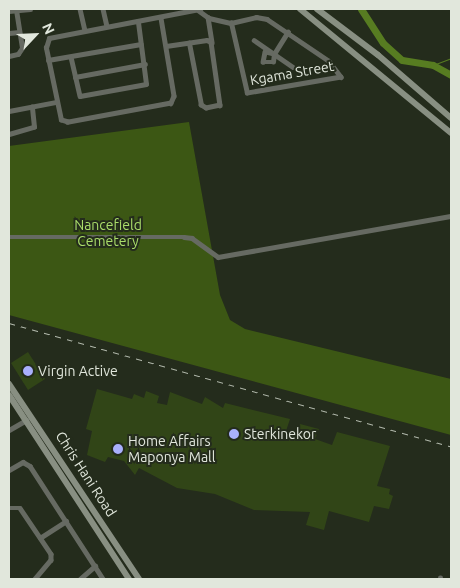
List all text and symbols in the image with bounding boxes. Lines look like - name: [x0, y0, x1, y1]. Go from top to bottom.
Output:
- north arrow: [10, 10, 60, 60]
- text: N: [39, 21, 58, 37]
- street label: Kgama Street: [249, 57, 335, 89]
- park label: Nancefield Cemetery: [74, 217, 142, 250]
- place label: Virgin Active: [38, 363, 118, 379]
- marker: Virgin Active: [22, 365, 34, 377]
- place label: Sterkinekor: [244, 426, 316, 442]
- street label: Chris Hani Road: [52, 428, 120, 520]
- marker: Sterkinekor: [228, 428, 240, 440]
- place label: Home Affairs Maponya Mall: [128, 433, 215, 466]
- marker: Home Affairs Maponya Mall: [112, 443, 124, 455]

